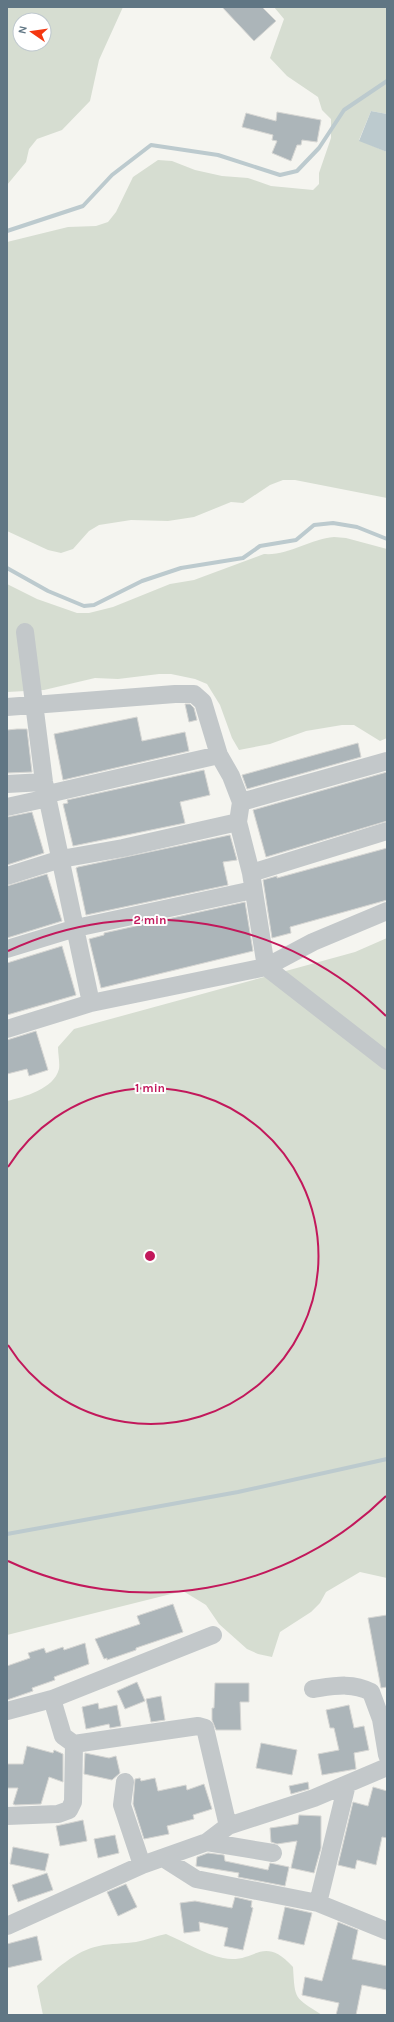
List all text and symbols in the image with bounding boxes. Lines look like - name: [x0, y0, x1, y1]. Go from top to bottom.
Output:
- north arrow: [12, 12, 52, 52]
- text: N: [16, 25, 30, 35]
- text: 2 min: [133, 913, 167, 927]
- text: 1 min: [135, 1081, 165, 1095]
- centre of rings: [143, 1249, 157, 1263]

